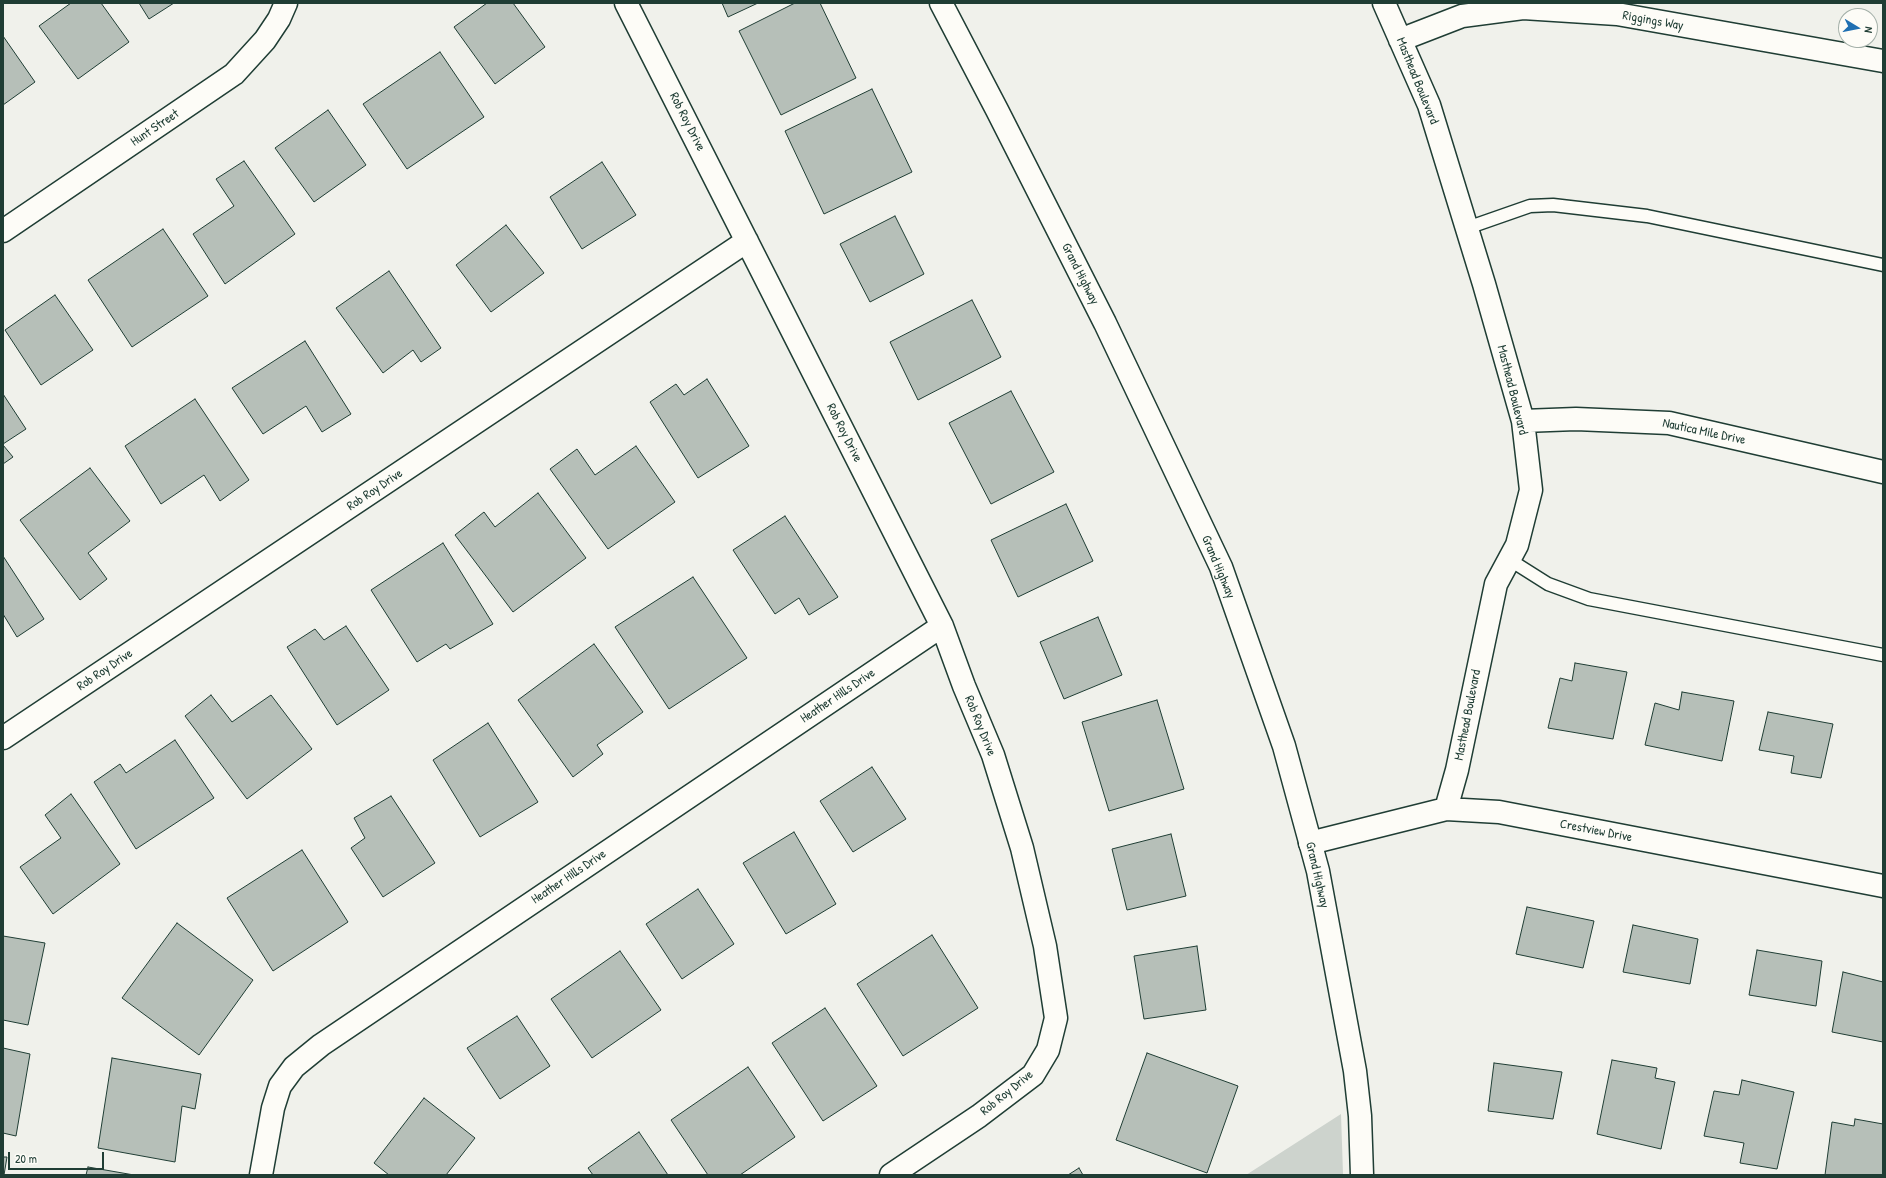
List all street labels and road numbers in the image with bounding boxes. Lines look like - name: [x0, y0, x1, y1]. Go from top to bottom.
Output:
- street label: Riggings Way: [1621, 8, 1685, 34]
- street label: Masthead Boulevard: [1393, 35, 1441, 127]
- street label: Rob Roy Drive: [666, 90, 708, 154]
- street label: Hunt Street: [128, 106, 182, 150]
- street label: Grand Highway: [1058, 241, 1102, 307]
- street label: Masthead Boulevard: [1493, 343, 1531, 437]
- street label: Rob Roy Drive: [823, 401, 865, 465]
- street label: Nautica Mile Drive: [1661, 416, 1747, 448]
- street label: Rob Roy Drive: [344, 466, 406, 514]
- street label: Grand Highway: [1198, 533, 1238, 601]
- street label: Rob Roy Drive: [74, 646, 136, 694]
- street label: Heather Hills Drive: [798, 665, 878, 727]
- street label: Masthead Boulevard: [1452, 668, 1484, 762]
- street label: Rob Roy Drive: [961, 694, 999, 758]
- street label: Crestview Drive: [1558, 816, 1634, 846]
- street label: Grand Highway: [1302, 841, 1332, 909]
- street label: Heather Hills Drive: [529, 846, 609, 908]
- street label: Rob Roy Drive: [977, 1067, 1037, 1119]

